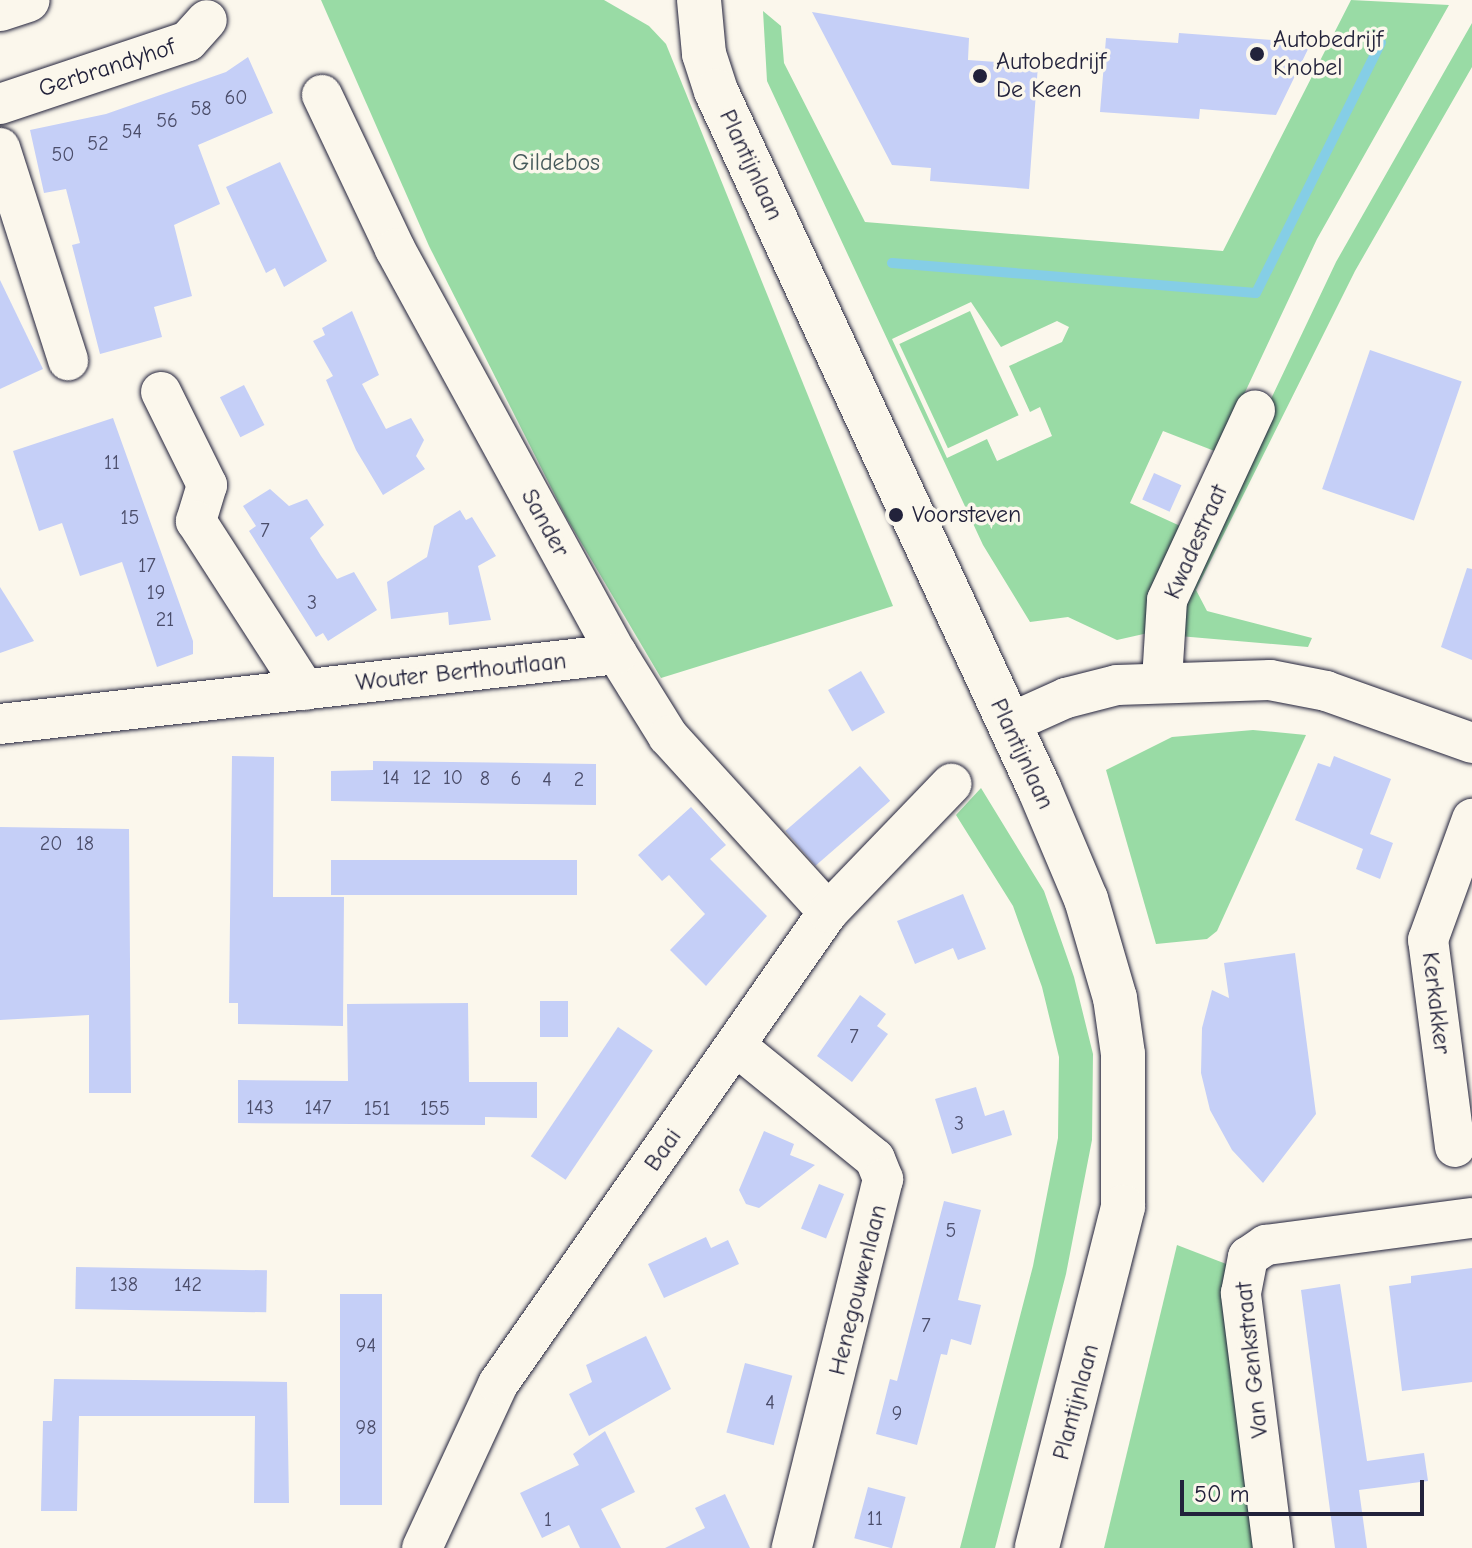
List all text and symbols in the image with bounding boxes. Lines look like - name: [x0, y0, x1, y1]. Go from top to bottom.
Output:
- place label: Autobedrijf Knobel: [1273, 26, 1383, 82]
- street label: Gerbrandyhof: [35, 32, 179, 104]
- marker: Autobedrijf Knobel: [1248, 45, 1266, 63]
- place label: Autobedrijf De Keen: [996, 48, 1106, 104]
- marker: Autobedrijf De Keen: [971, 67, 989, 85]
- house number: 60: [224, 85, 248, 109]
- house number: 58: [190, 96, 212, 120]
- street label: Plantijnlaan: [713, 105, 789, 225]
- house number: 56: [156, 108, 178, 132]
- house number: 54: [122, 119, 142, 143]
- house number: 52: [87, 131, 109, 155]
- house number: 50: [51, 142, 75, 166]
- park label: Gildebos: [512, 149, 600, 177]
- house number: 11: [104, 450, 120, 474]
- street label: Kwadestraat: [1158, 480, 1234, 604]
- street label: Sander: [515, 484, 575, 562]
- place label: Voorsteven: [912, 501, 1021, 529]
- house number: 15: [121, 505, 139, 529]
- marker: Voorsteven: [887, 506, 905, 524]
- house number: 7: [260, 518, 270, 542]
- house number: 17: [138, 553, 156, 577]
- house number: 19: [147, 580, 165, 604]
- house number: 3: [307, 590, 317, 614]
- house number: 21: [156, 607, 174, 631]
- street label: Wouter Berthoutlaan: [354, 647, 568, 697]
- street label: Plantijnlaan: [984, 694, 1060, 814]
- house number: 14: [382, 765, 400, 789]
- house number: 12: [413, 765, 431, 789]
- house number: 10: [443, 765, 463, 789]
- house number: 8: [480, 766, 490, 790]
- house number: 6: [511, 766, 521, 790]
- house number: 4: [542, 767, 552, 791]
- house number: 2: [574, 767, 584, 791]
- house number: 20: [40, 831, 62, 855]
- house number: 18: [76, 831, 94, 855]
- street label: Kerkakker: [1415, 950, 1457, 1056]
- house number: 7: [849, 1024, 859, 1048]
- house number: 143: [246, 1095, 274, 1119]
- house number: 147: [304, 1095, 332, 1119]
- house number: 151: [364, 1096, 390, 1120]
- house number: 155: [420, 1096, 450, 1120]
- house number: 3: [954, 1111, 964, 1135]
- street label: Baai: [638, 1123, 688, 1177]
- street label: Henegouwenlaan: [823, 1202, 893, 1378]
- house number: 5: [946, 1218, 956, 1242]
- house number: 138: [110, 1272, 138, 1296]
- house number: 142: [174, 1272, 202, 1296]
- street label: Van Genkstraat: [1229, 1281, 1275, 1439]
- house number: 7: [921, 1313, 931, 1337]
- house number: 94: [356, 1333, 376, 1357]
- street label: Plantijnlaan: [1047, 1341, 1105, 1463]
- house number: 4: [765, 1390, 775, 1414]
- house number: 9: [892, 1401, 902, 1425]
- house number: 98: [356, 1415, 376, 1439]
- scale bar: [1184, 1464, 1428, 1514]
- text: 50 m: [1194, 1480, 1250, 1508]
- house number: 11: [867, 1506, 883, 1530]
- house number: 1: [544, 1507, 552, 1531]

